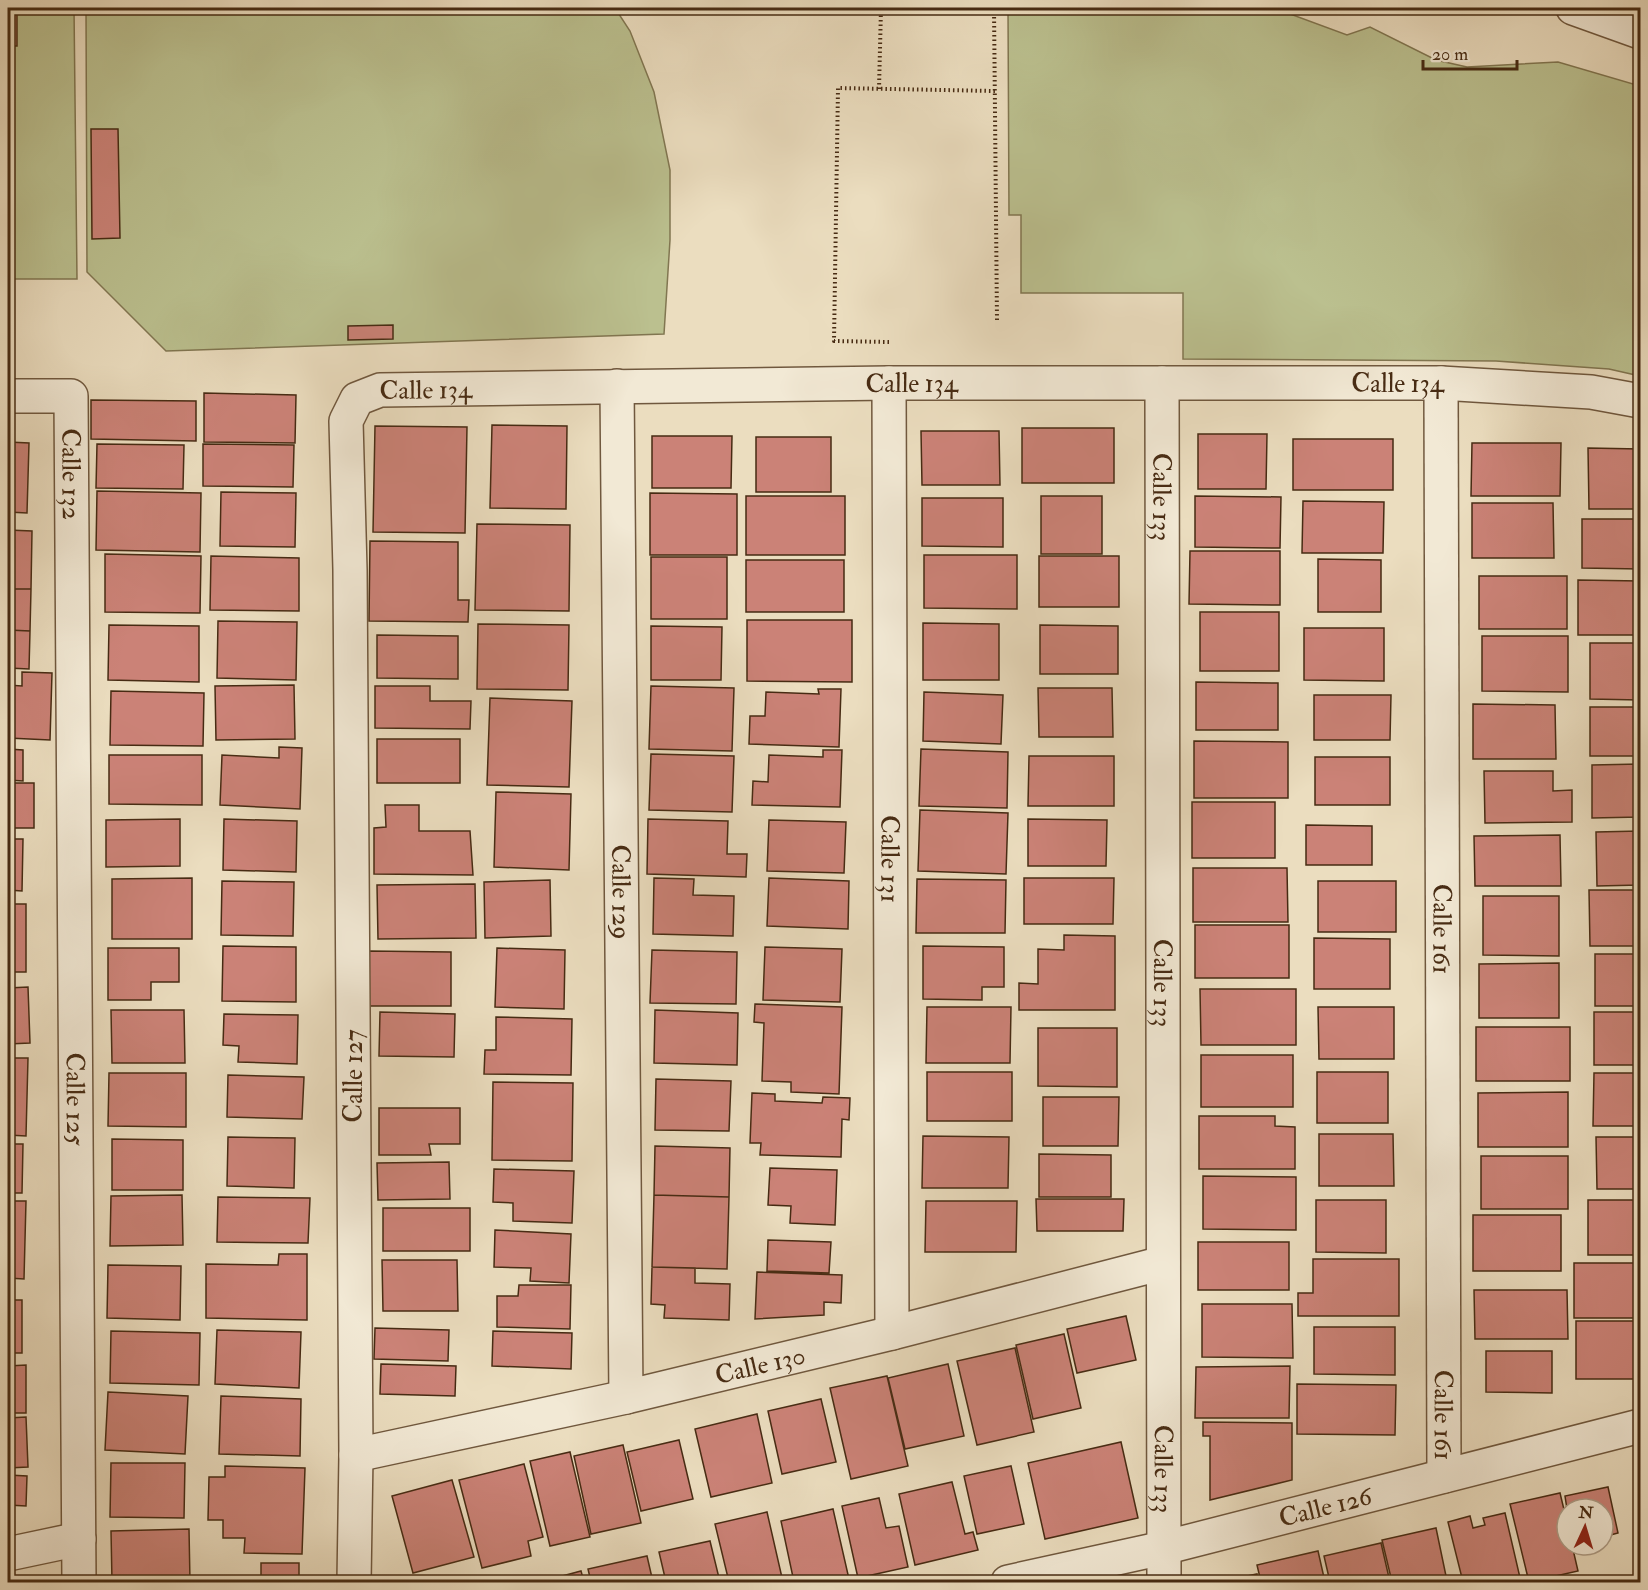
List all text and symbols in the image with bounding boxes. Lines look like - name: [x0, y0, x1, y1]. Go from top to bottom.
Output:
- scale bar: [1423, 33, 1518, 71]
- text: 20 m: [1432, 43, 1468, 66]
- street label: Calle 134: [865, 368, 959, 400]
- street label: Calle 134: [1351, 368, 1445, 400]
- street label: Calle 134: [379, 374, 473, 407]
- street label: Calle 132: [54, 428, 87, 520]
- street label: Calle 133: [1145, 453, 1177, 541]
- street label: Calle 131: [873, 815, 906, 903]
- street label: Calle 129: [604, 844, 637, 940]
- street label: Calle 161: [1425, 884, 1458, 974]
- street label: Calle 133: [1146, 939, 1178, 1027]
- street label: Calle 127: [338, 1029, 370, 1123]
- street label: Calle 125: [58, 1052, 91, 1146]
- street label: Calle 130: [712, 1339, 809, 1392]
- street label: Calle 161: [1427, 1370, 1459, 1460]
- street label: Calle 133: [1147, 1425, 1179, 1513]
- street label: Calle 126: [1275, 1480, 1377, 1535]
- north arrow: [1555, 1497, 1615, 1557]
- text: N: [1577, 1502, 1594, 1524]

